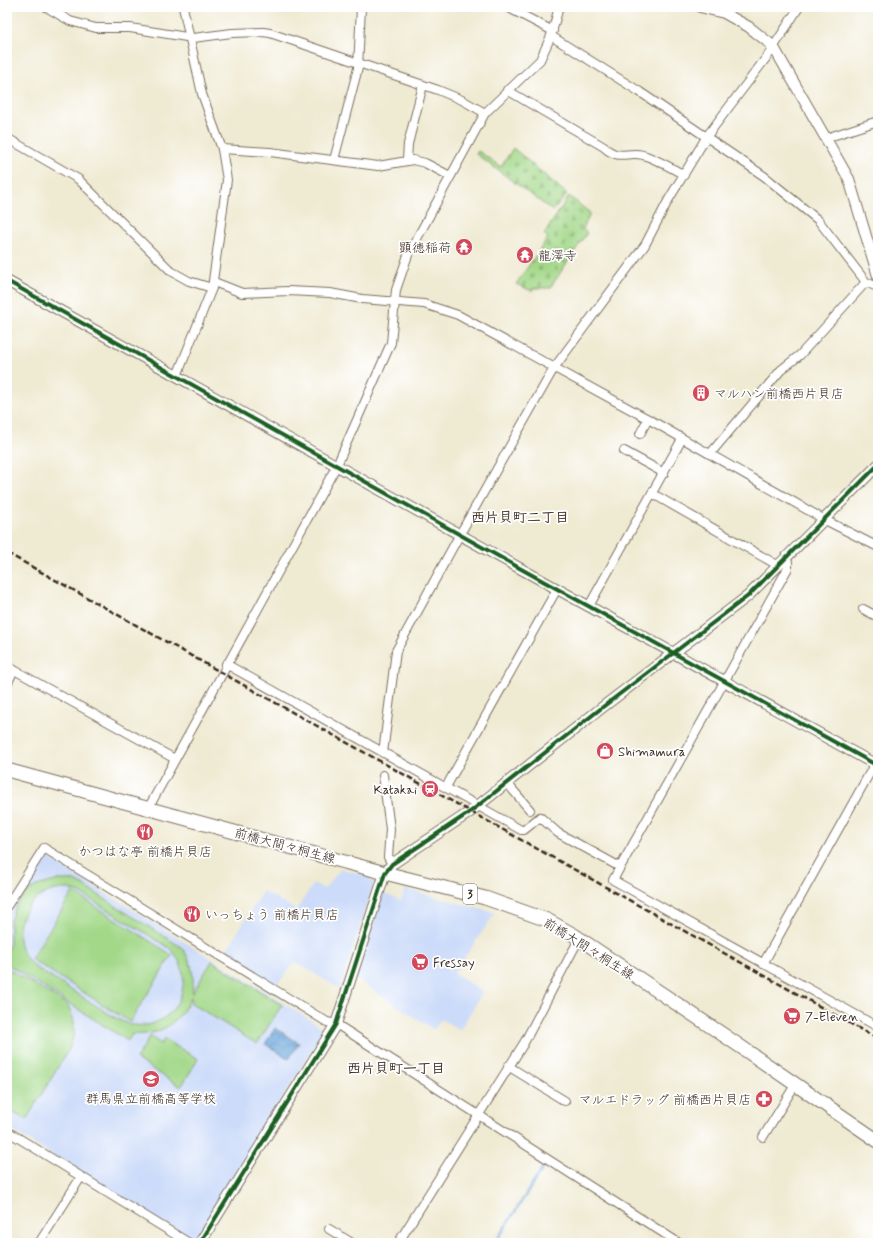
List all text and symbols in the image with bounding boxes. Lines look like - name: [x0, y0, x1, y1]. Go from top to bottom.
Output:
- temple icon: 顕徳稲荷: [454, 237, 474, 257]
- place label: 顕徳稲荷: [399, 240, 451, 257]
- temple icon: 龍澤寺: [515, 245, 535, 265]
- place label: 龍澤寺: [538, 248, 577, 265]
- building icon: マルハン前橋西片貝店: [691, 383, 711, 403]
- place label: マルハン前橋西片貝店: [714, 386, 843, 403]
- district label: 西片貝町二丁目: [471, 509, 569, 527]
- shop icon: Shimamura: [595, 741, 615, 761]
- place label: Shimamura: [618, 744, 686, 761]
- station icon: Katakai: [420, 779, 440, 799]
- place label: Katakai: [374, 782, 417, 799]
- restaurant icon: かつはな亭 前橋片貝店: [135, 822, 155, 842]
- street label: 前橋大間々桐生線: [232, 825, 338, 868]
- place label: かつはな亭 前橋片貝店: [78, 844, 212, 861]
- road number: 3: [463, 884, 477, 904]
- restaurant icon: いっちょう 前橋片貝店: [182, 904, 202, 924]
- place label: いっちょう 前橋片貝店: [205, 907, 339, 924]
- street label: 前橋大間々桐生線: [540, 915, 638, 985]
- supermarket icon: Fressay: [410, 952, 430, 972]
- place label: Fressay: [433, 955, 475, 972]
- supermarket icon: 7-Eleven: [782, 1006, 802, 1026]
- place label: 7-Eleven: [805, 1009, 858, 1026]
- district label: 西片貝町一丁目: [347, 1060, 445, 1078]
- school or university icon: 群馬県立前橋高等学校: [141, 1069, 161, 1089]
- pharmacy icon: マルエドラッグ 前橋西片貝店: [754, 1089, 774, 1109]
- place label: 群馬県立前橋高等学校: [86, 1091, 216, 1108]
- place label: マルエドラッグ 前橋西片貝店: [579, 1092, 751, 1109]

